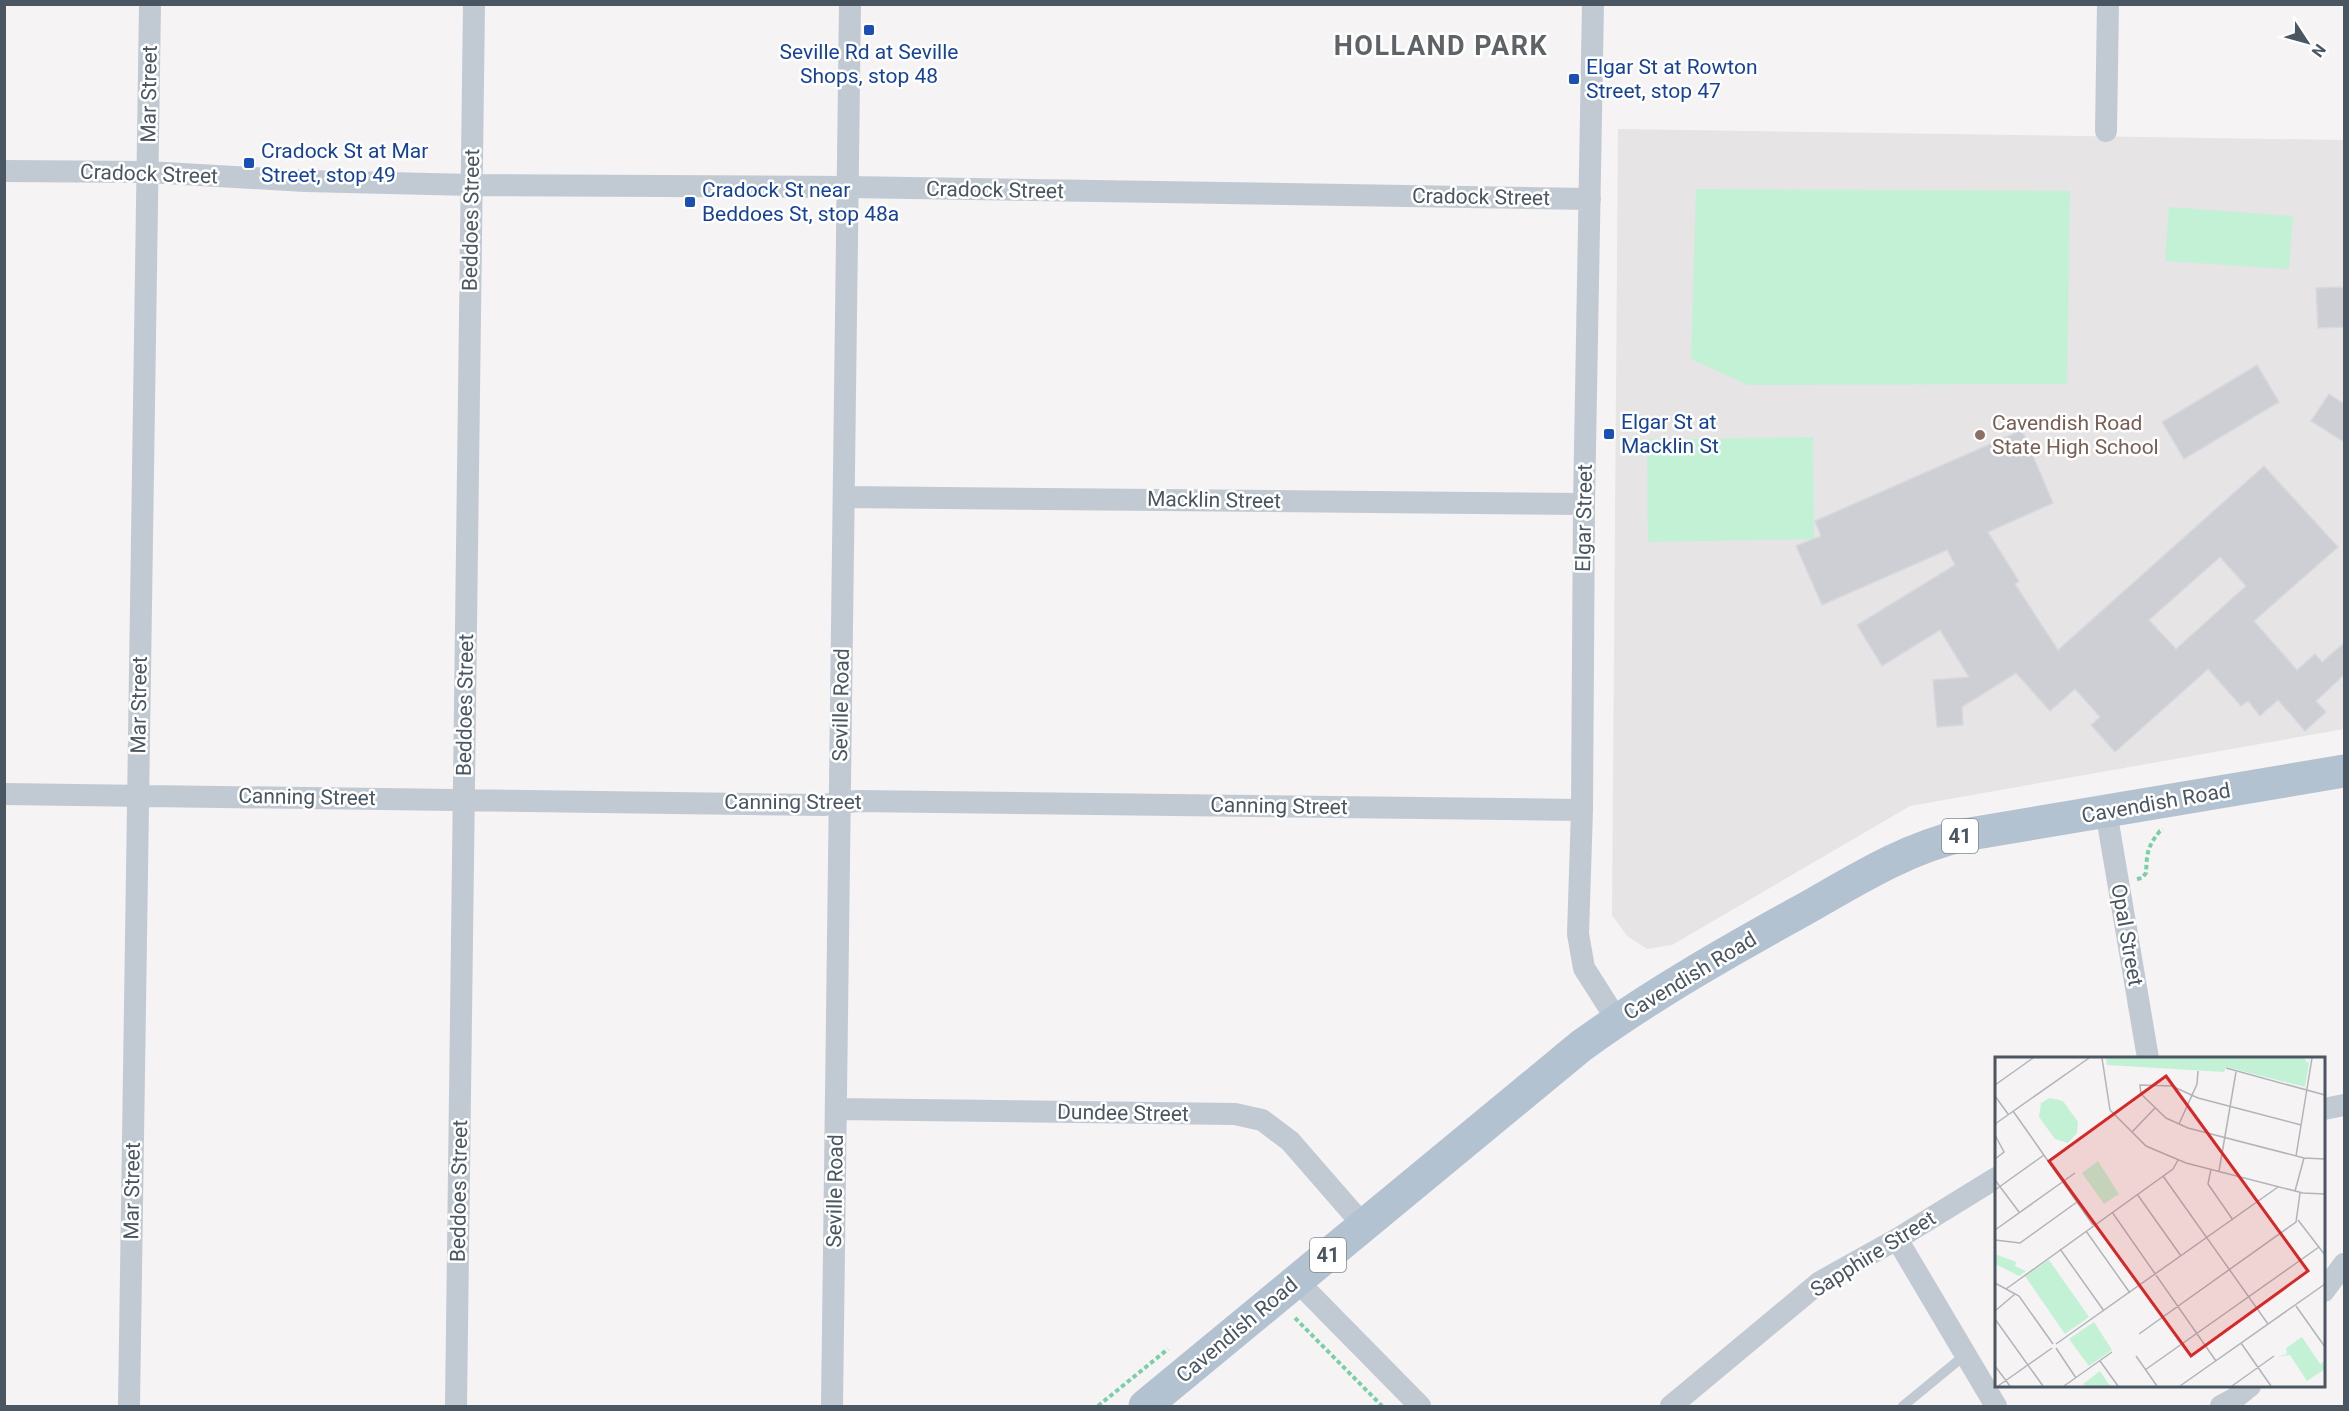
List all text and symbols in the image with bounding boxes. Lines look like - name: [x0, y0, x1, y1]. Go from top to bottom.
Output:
- north arrow: [2277, 12, 2337, 72]
- marker: Seville Rd at Seville Shops, stop 48: [862, 23, 876, 37]
- district label: HOLLAND PARK: [1334, 30, 1548, 62]
- place label: Seville Rd at Seville Shops, stop 48: [780, 40, 958, 88]
- text: N: [2308, 40, 2330, 61]
- street label: Mar Street: [136, 45, 162, 143]
- place label: Elgar St at Rowton Street, stop 47: [1586, 55, 1758, 103]
- marker: Elgar St at Rowton Street, stop 47: [1567, 72, 1581, 86]
- place label: Cradock St at Mar Street, stop 49: [261, 139, 428, 187]
- street label: Beddoes Street: [458, 148, 484, 291]
- marker: Cradock St at Mar Street, stop 49: [242, 156, 256, 170]
- street label: Cradock Street: [80, 160, 218, 188]
- street label: Cradock Street: [926, 177, 1064, 203]
- place label: Cradock St near Beddoes St, stop 48a: [702, 178, 899, 226]
- street label: Cradock Street: [1412, 184, 1550, 210]
- marker: Cradock St near Beddoes St, stop 48a: [683, 195, 697, 209]
- place label: Elgar St at Macklin St: [1621, 410, 1719, 458]
- place label: Cavendish Road State High School: [1992, 411, 2159, 459]
- marker: Elgar St at Macklin St: [1602, 427, 1616, 441]
- marker: Cavendish Road State High School: [1973, 428, 1987, 442]
- street label: Elgar Street: [1571, 464, 1597, 572]
- street label: Macklin Street: [1147, 487, 1281, 513]
- street label: Beddoes Street: [452, 633, 478, 776]
- street label: Seville Road: [828, 648, 854, 762]
- street label: Mar Street: [126, 656, 152, 754]
- street label: Cavendish Road: [2080, 778, 2232, 828]
- street label: Canning Street: [238, 784, 376, 810]
- street label: Canning Street: [724, 790, 862, 814]
- street label: Canning Street: [1210, 793, 1348, 819]
- road number: 41: [1942, 819, 1978, 853]
- street label: Opal Street: [2106, 882, 2148, 988]
- street label: Cavendish Road: [1619, 927, 1761, 1025]
- inset map: [1995, 1057, 2325, 1387]
- street label: Dundee Street: [1057, 1100, 1189, 1126]
- street label: Beddoes Street: [446, 1119, 472, 1262]
- street label: Seville Road: [822, 1134, 848, 1248]
- street label: Mar Street: [119, 1142, 145, 1240]
- street label: Sapphire Street: [1806, 1206, 1940, 1302]
- road number: 41: [1310, 1238, 1346, 1272]
- street label: Cavendish Road: [1172, 1272, 1302, 1388]

